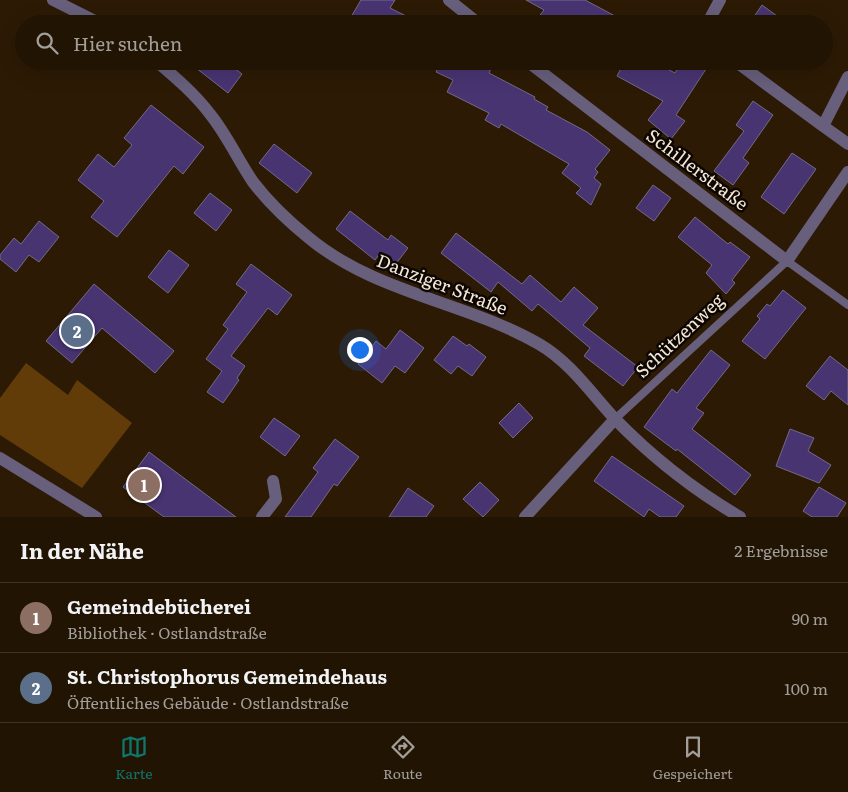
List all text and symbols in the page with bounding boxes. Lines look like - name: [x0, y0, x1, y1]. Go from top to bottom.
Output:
- search box: [15, 15, 833, 70]
- icon: search: [33, 29, 61, 57]
- text: Hier suchen: [73, 29, 182, 57]
- street label: Schillerstraße: [641, 121, 755, 216]
- street label: Danziger Straße: [373, 246, 512, 321]
- street label: Schützenweg: [628, 286, 730, 383]
- pin: 2: [61, 312, 93, 350]
- your location: [347, 337, 373, 363]
- pin: 1: [128, 466, 160, 504]
- text: In der Nähe: [20, 534, 144, 565]
- text: 2 Ergebnisse: [734, 538, 828, 562]
- text: Gemeindebücherei: [67, 592, 251, 620]
- text: 1: [33, 606, 39, 630]
- text: 90 m: [792, 606, 828, 630]
- text: Bibliothek · Ostlandstraße: [67, 620, 267, 644]
- text: St. Christophorus Gemeindehaus: [67, 662, 387, 690]
- text: 2: [32, 676, 40, 700]
- text: 100 m: [784, 676, 828, 700]
- text: Öffentliches Gebäude · Ostlandstraße: [67, 690, 349, 714]
- tab: Karte: [115, 733, 153, 783]
- tab: Route: [383, 733, 422, 783]
- tab: Gespeichert: [653, 733, 733, 783]

